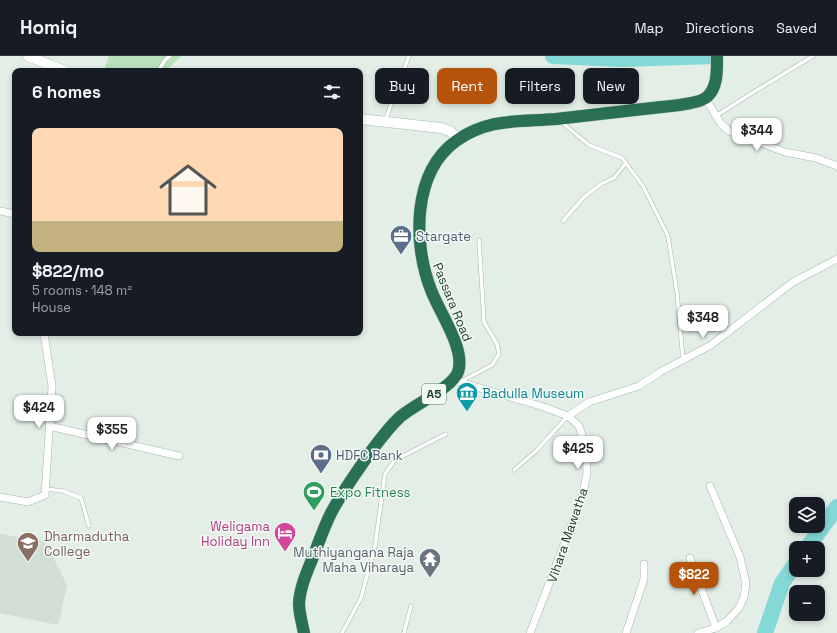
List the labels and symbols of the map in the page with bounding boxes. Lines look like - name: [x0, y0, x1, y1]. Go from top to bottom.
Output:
- pin: $344: [733, 118, 781, 152]
- office icon: Stargate: [388, 223, 414, 256]
- place label: Stargate: [416, 228, 471, 245]
- street label: Passara Road: [429, 260, 476, 344]
- pin: $348: [679, 305, 727, 339]
- museum icon: Badulla Museum: [454, 380, 480, 413]
- road number: A5: [422, 384, 446, 404]
- place label: Badulla Museum: [482, 385, 584, 402]
- pin: $424: [15, 395, 63, 429]
- pin: $355: [88, 417, 136, 451]
- pin: $425: [554, 436, 602, 470]
- bank icon: HDFC Bank: [308, 442, 334, 475]
- place label: HDFC Bank: [336, 447, 403, 464]
- sports icon: Expo Fitness: [301, 479, 327, 512]
- place label: Expo Fitness: [330, 484, 410, 501]
- street label: Vihara Mawatha: [543, 485, 592, 585]
- place label: Weligama Holiday Inn: [201, 518, 271, 550]
- hotel icon: Weligama Holiday Inn: [272, 520, 298, 553]
- place label: Dharmadutha College: [44, 528, 130, 560]
- school or university icon: Dharmadutha College: [15, 530, 41, 563]
- place label: Muthiyangana Raja Maha Viharaya: [293, 544, 415, 576]
- temple icon: Muthiyangana Raja Maha Viharaya: [417, 546, 443, 579]
- pin: $822: [670, 562, 718, 596]

